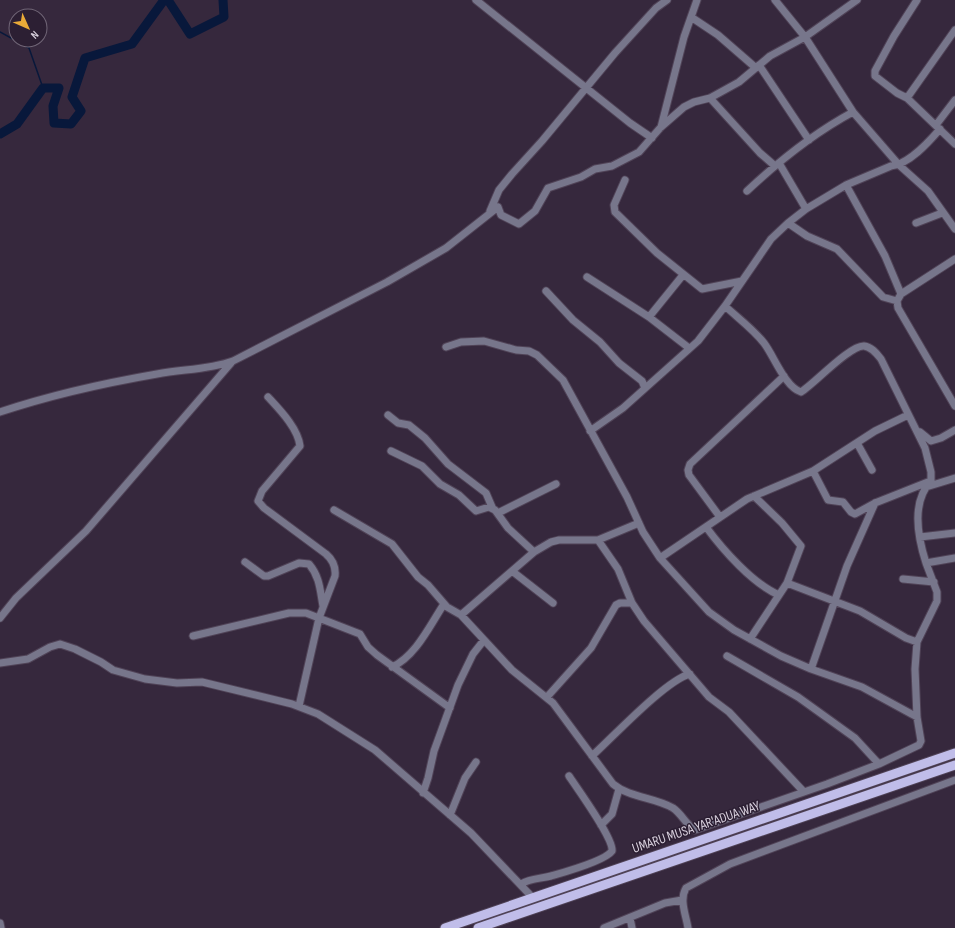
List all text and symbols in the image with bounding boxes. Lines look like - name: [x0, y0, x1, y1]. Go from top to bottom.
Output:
- north arrow: [8, 8, 48, 48]
- text: N: [28, 28, 41, 41]
- street label: UMARU MUSA YAR'ADUA WAY: [630, 797, 762, 857]

